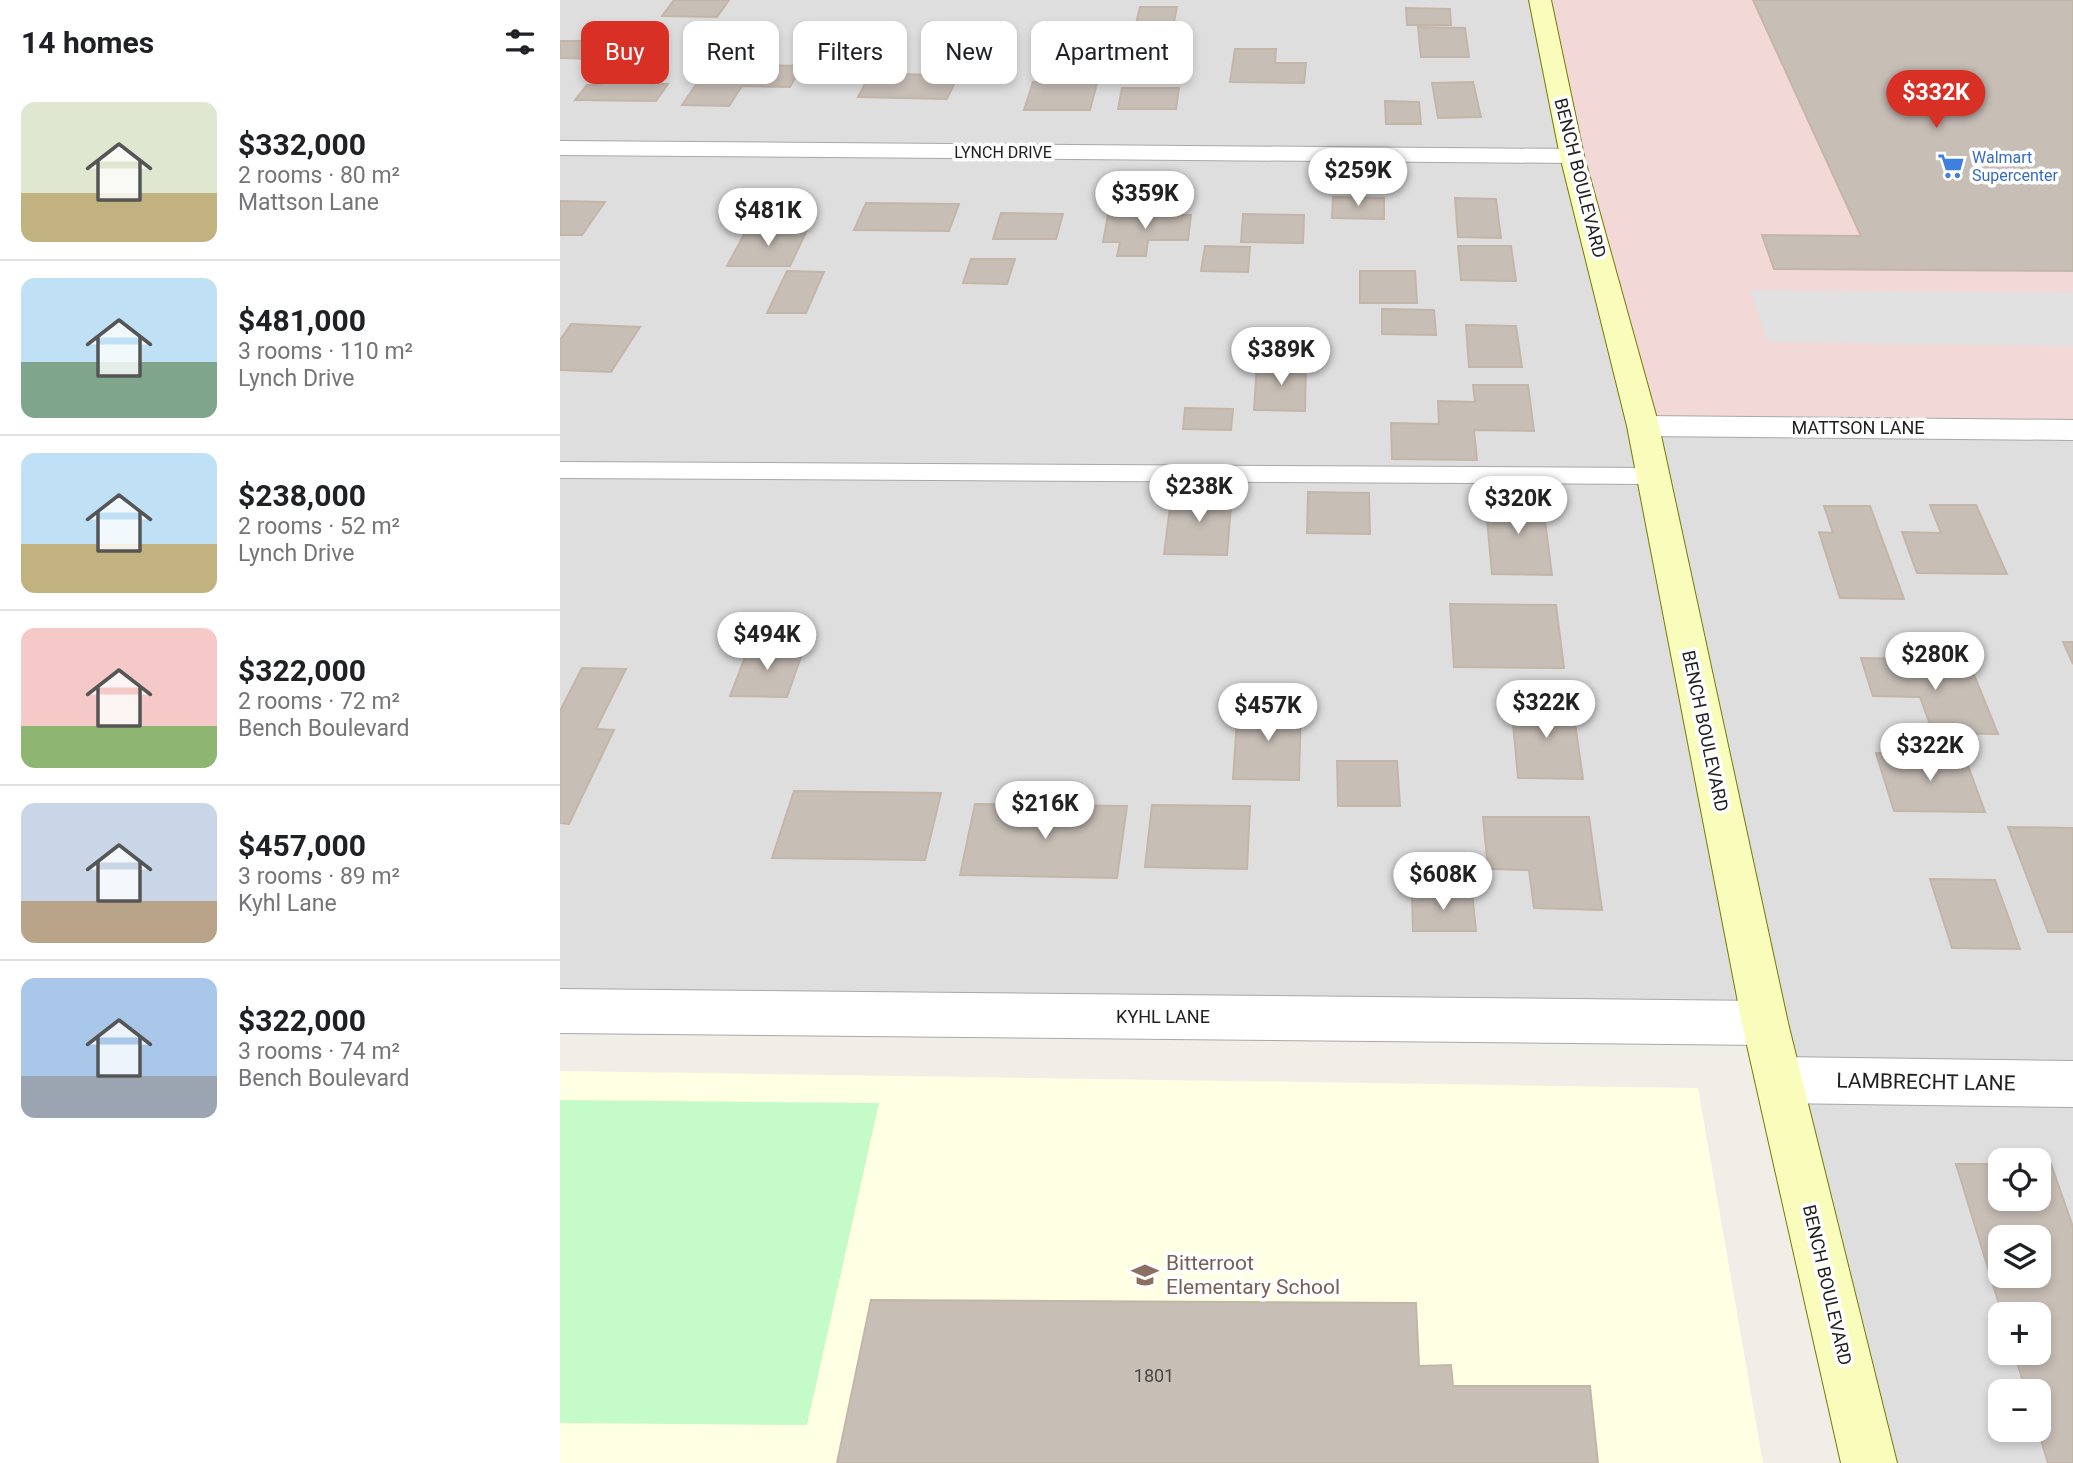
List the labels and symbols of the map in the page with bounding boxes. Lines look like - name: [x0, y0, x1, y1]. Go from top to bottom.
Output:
- pin: $332K: [1887, 71, 1985, 130]
- street label: BENCH BOULEVARD: [1550, 96, 1611, 260]
- street label: LYNCH DRIVE: [954, 143, 1052, 162]
- pin: $259K: [1309, 148, 1407, 208]
- place label: Walmart Supercenter: [1972, 148, 2058, 185]
- supermarket icon: Walmart Supercenter: [1936, 151, 1966, 181]
- pin: $359K: [1096, 172, 1194, 231]
- pin: $481K: [719, 188, 817, 248]
- pin: $389K: [1232, 328, 1330, 387]
- street label: MATTSON LANE: [1791, 417, 1925, 438]
- pin: $238K: [1150, 464, 1248, 524]
- pin: $320K: [1469, 476, 1567, 536]
- pin: $494K: [718, 612, 816, 672]
- pin: $280K: [1886, 632, 1984, 692]
- street label: BENCH BOULEVARD: [1678, 649, 1733, 813]
- pin: $322K: [1497, 680, 1595, 740]
- pin: $457K: [1219, 684, 1317, 743]
- pin: $322K: [1881, 724, 1979, 783]
- pin: $216K: [996, 782, 1094, 841]
- pin: $608K: [1394, 852, 1492, 912]
- street label: KYHL LANE: [1116, 1006, 1210, 1027]
- street label: LAMBRECHT LANE: [1836, 1068, 2016, 1096]
- street label: BENCH BOULEVARD: [1799, 1203, 1856, 1367]
- place label: Bitterroot Elementary School: [1166, 1251, 1340, 1299]
- school or university icon: Bitterroot Elementary School: [1130, 1260, 1160, 1290]
- house number: 1801: [1134, 1365, 1174, 1386]

